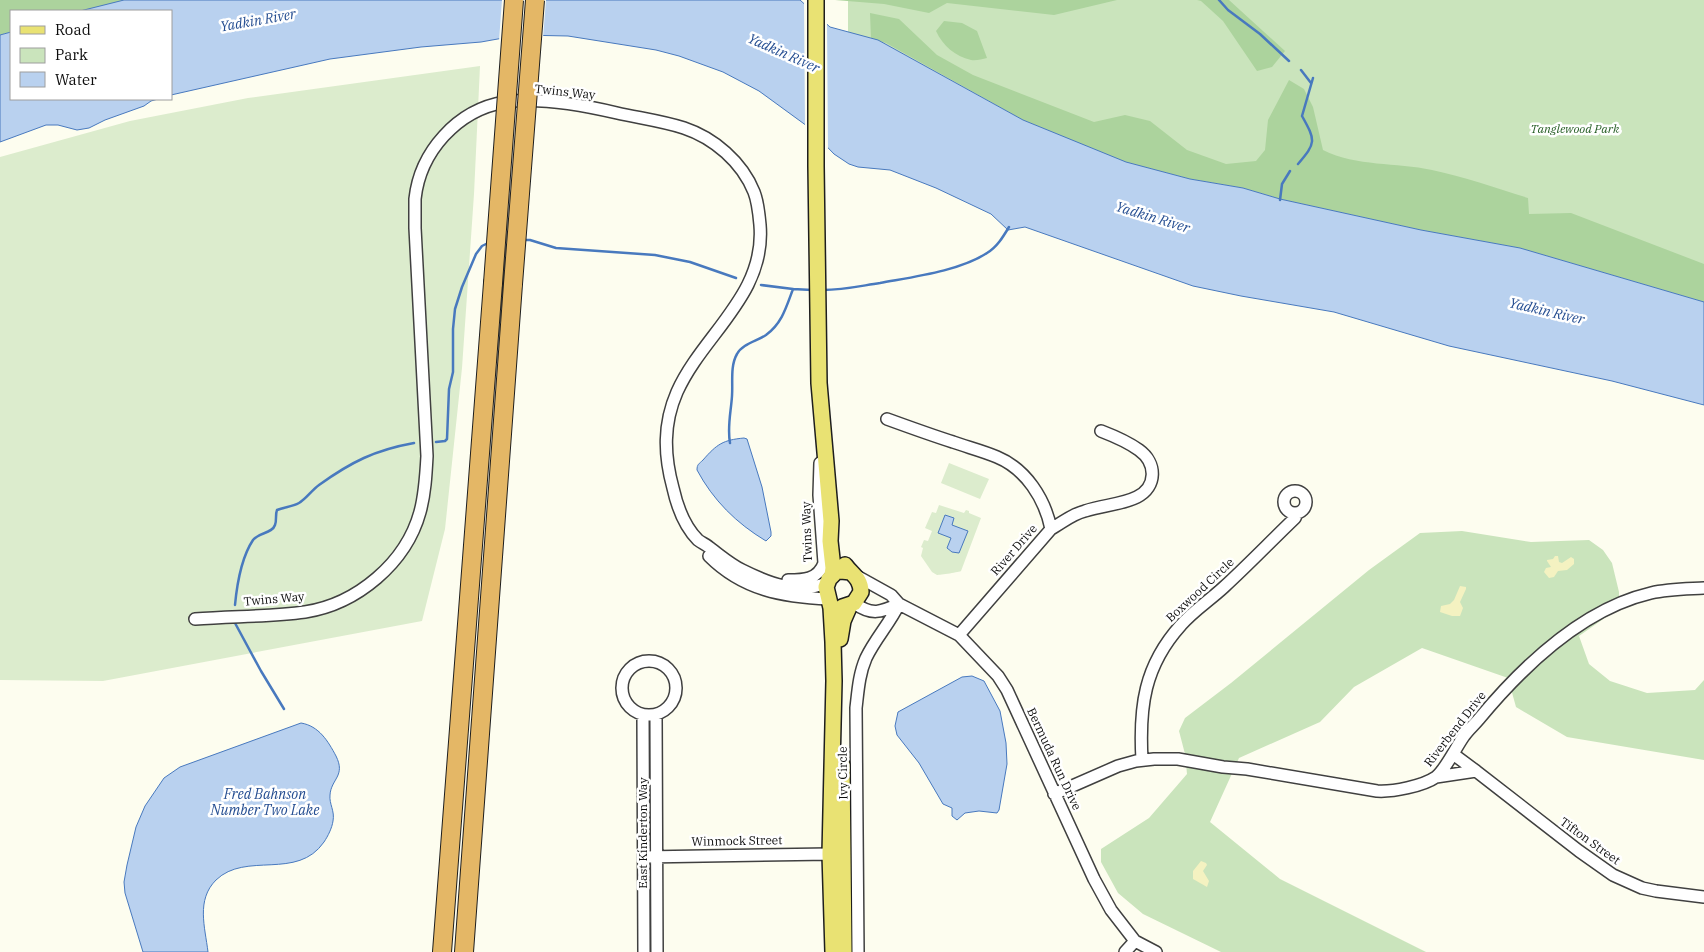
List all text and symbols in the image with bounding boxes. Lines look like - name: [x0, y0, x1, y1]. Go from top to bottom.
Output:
- water label: Yadkin River: [219, 4, 298, 36]
- legend: [10, 10, 172, 100]
- text: Road: [55, 20, 91, 39]
- water label: Yadkin River: [745, 29, 823, 77]
- text: Park: [55, 45, 88, 64]
- text: Water: [55, 70, 97, 89]
- street label: Twins Way: [534, 81, 597, 102]
- park label: Tanglewood Park: [1531, 121, 1620, 136]
- water label: Yadkin River: [1114, 197, 1193, 237]
- water label: Yadkin River: [1508, 294, 1587, 329]
- street label: Twins Way: [798, 501, 815, 563]
- street label: River Drive: [987, 521, 1040, 578]
- street label: Boxwood Circle: [1163, 554, 1237, 625]
- street label: Twins Way: [243, 588, 306, 609]
- street label: Riverbend Drive: [1420, 688, 1489, 769]
- street label: Bermuda Run Drive: [1024, 705, 1085, 812]
- street label: Ivy Circle: [835, 746, 850, 800]
- street label: East Kinderton Way: [635, 777, 650, 889]
- water label: Fred Bahnson Number Two Lake: [210, 785, 320, 819]
- street label: Tifton Street: [1557, 814, 1623, 867]
- street label: Winmock Street: [691, 832, 783, 849]

